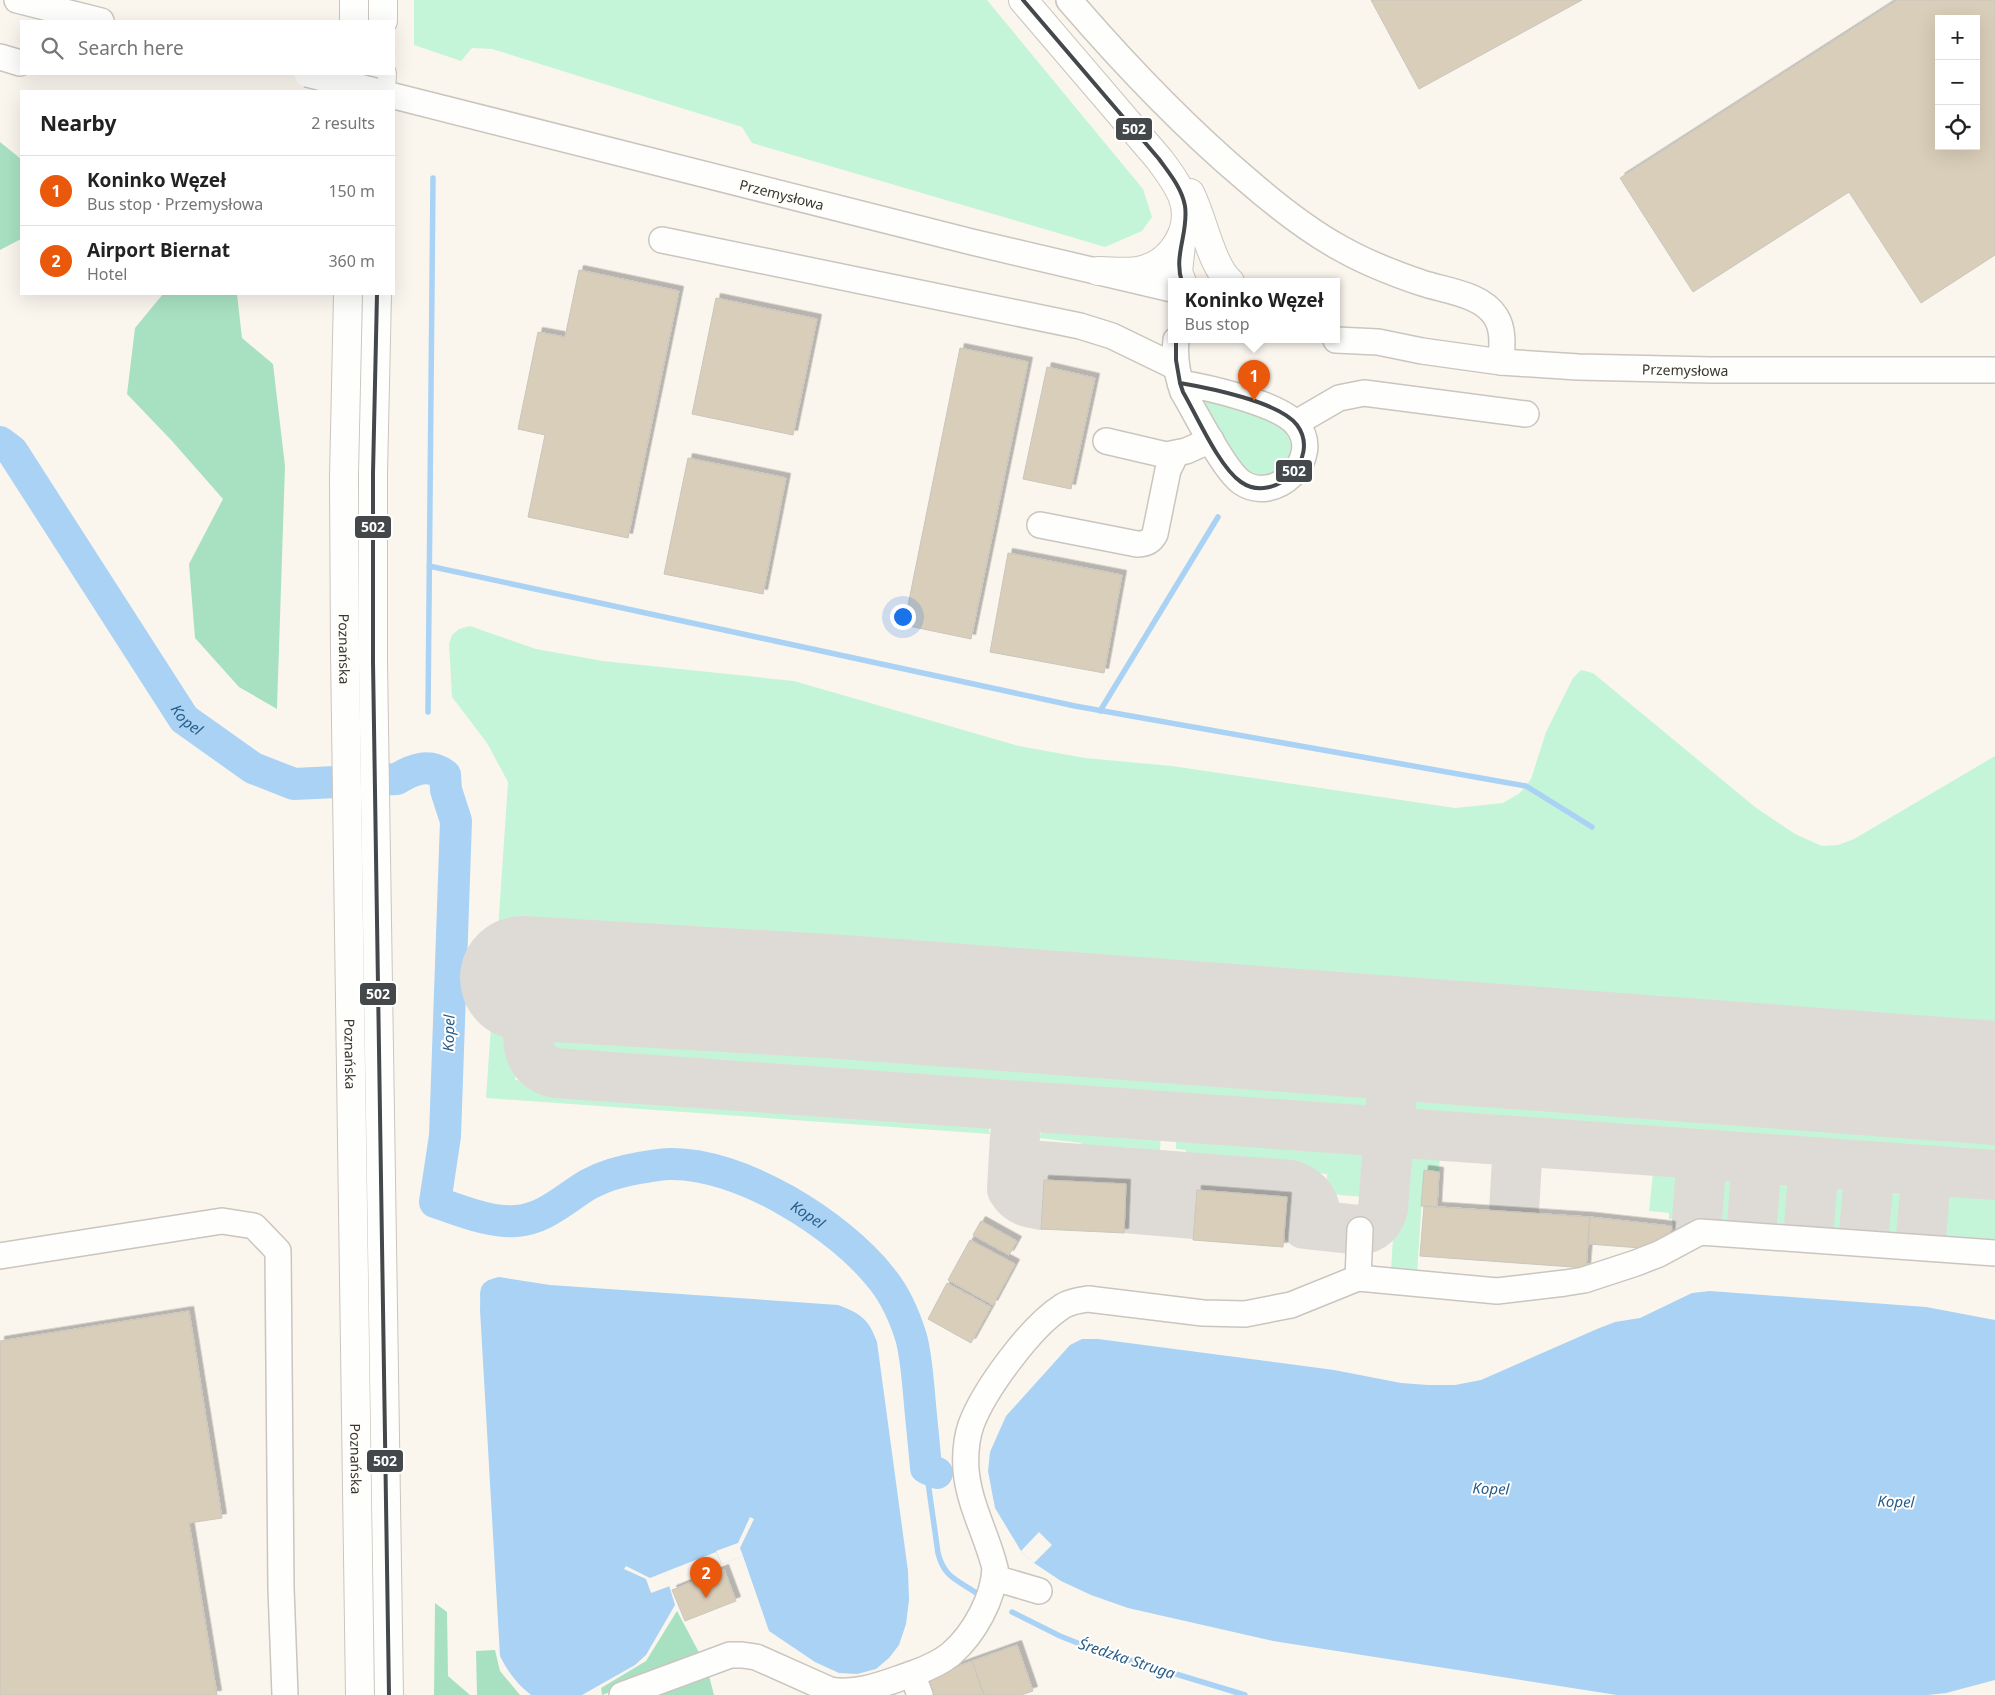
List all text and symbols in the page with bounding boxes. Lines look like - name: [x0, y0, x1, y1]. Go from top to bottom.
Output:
- map controls: [1935, 15, 1980, 150]
- button: +: [1935, 15, 1980, 60]
- search box: [20, 20, 395, 75]
- icon: search: [38, 34, 66, 62]
- text: Search here: [78, 35, 184, 61]
- button: −: [1935, 60, 1980, 105]
- button: locate: [1935, 105, 1980, 150]
- text: Nearby: [40, 109, 116, 137]
- text: 2 results: [311, 112, 375, 134]
- line badge: 502: [1115, 117, 1153, 141]
- text: 502: [1122, 119, 1146, 138]
- text: Koninko Węzeł: [87, 167, 226, 193]
- street label: Przemysłowa: [738, 174, 826, 214]
- text: 1: [51, 180, 61, 202]
- text: 150 m: [328, 180, 375, 202]
- text: Bus stop · Przemysłowa: [87, 193, 263, 215]
- text: Airport Biernat: [87, 237, 230, 263]
- text: 2: [51, 250, 61, 272]
- text: 360 m: [328, 250, 375, 272]
- text: Hotel: [87, 263, 127, 285]
- popup: [1168, 278, 1340, 343]
- text: Koninko Węzeł: [1184, 287, 1324, 313]
- text: Bus stop: [1184, 313, 1250, 335]
- street label: Przemysłowa: [1642, 359, 1728, 380]
- pin: 1: [1238, 360, 1270, 401]
- line badge: 502: [1275, 459, 1313, 483]
- text: 502: [1282, 461, 1306, 480]
- line badge: 502: [354, 515, 392, 539]
- text: 502: [361, 517, 385, 536]
- your location: [890, 604, 916, 630]
- street label: Poznańska: [335, 614, 355, 684]
- water label: Kopel: [167, 700, 208, 740]
- line badge: 502: [359, 982, 397, 1006]
- text: 502: [366, 984, 390, 1003]
- water label: Kopel: [437, 1013, 459, 1052]
- street label: Poznańska: [341, 1018, 361, 1089]
- water label: Kopel: [787, 1196, 830, 1233]
- street label: Poznańska: [347, 1423, 367, 1494]
- line badge: 502: [366, 1449, 404, 1473]
- text: 502: [373, 1451, 397, 1470]
- water label: Kopel: [1472, 1477, 1511, 1499]
- water label: Kopel: [1877, 1490, 1916, 1512]
- pin: 2: [690, 1557, 722, 1598]
- water label: Średzka Struga: [1076, 1633, 1178, 1683]

